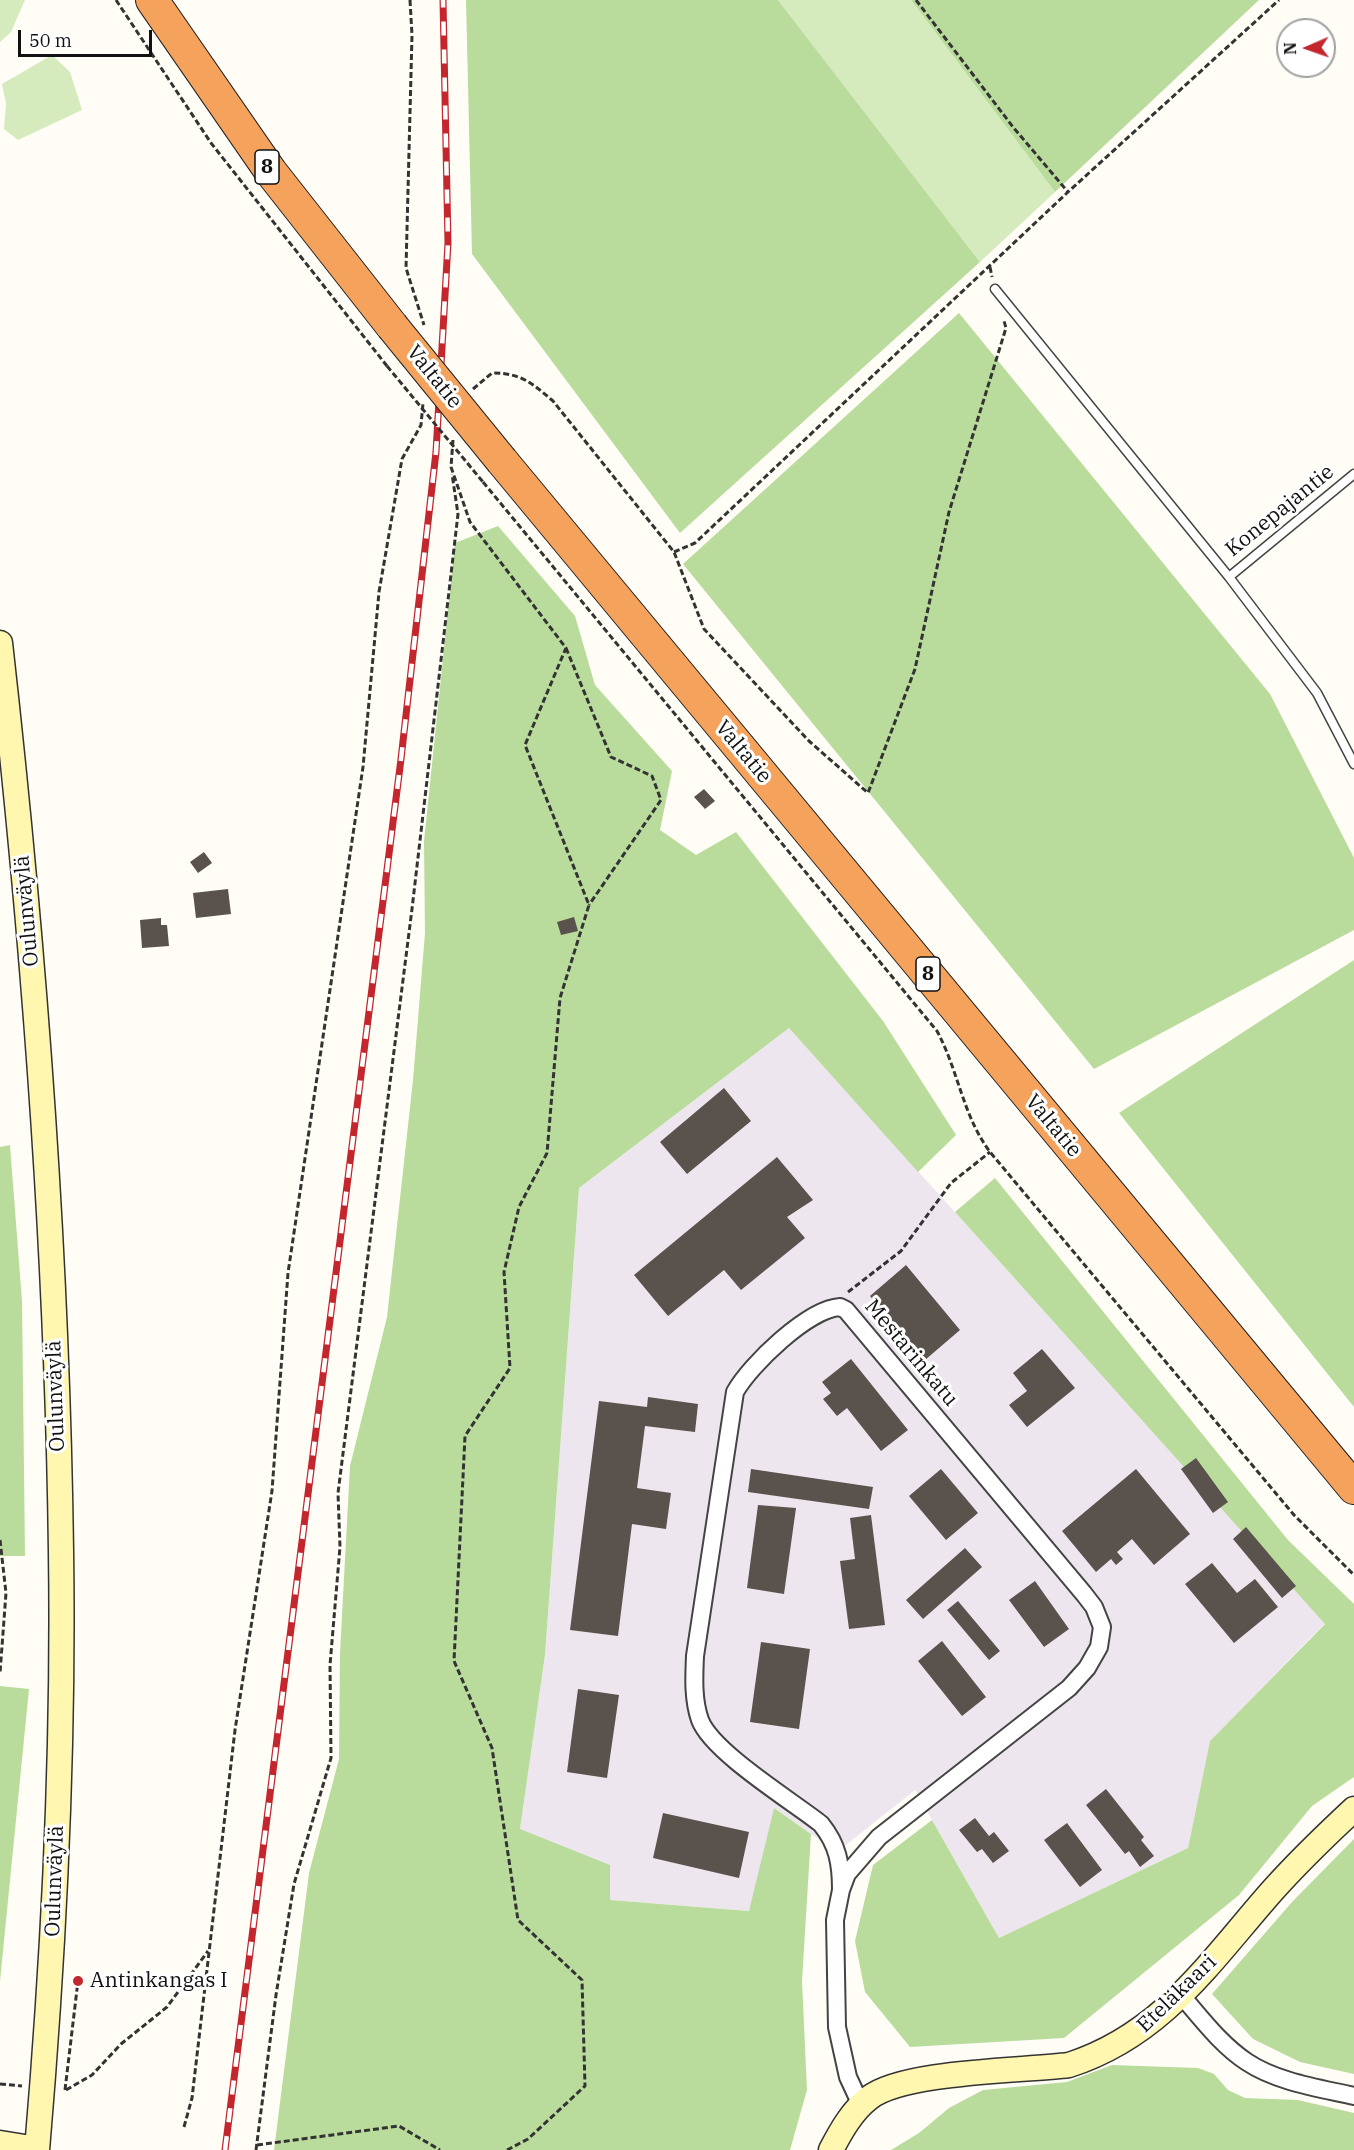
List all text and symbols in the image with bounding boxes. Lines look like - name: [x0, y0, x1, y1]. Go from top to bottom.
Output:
- scale bar: [21, 18, 154, 56]
- north arrow: [1276, 18, 1336, 78]
- text: 50 m: [29, 29, 72, 52]
- text: N: [1280, 42, 1300, 55]
- road number: 8: [255, 150, 279, 184]
- street label: Valtatie: [401, 340, 467, 414]
- street label: Konepajantie: [1221, 460, 1339, 562]
- street label: Valtatie: [709, 715, 777, 789]
- street label: Oulunväylä: [10, 854, 44, 968]
- road number: 8: [916, 957, 940, 991]
- street label: Valtatie: [1019, 1089, 1087, 1163]
- street label: Mestarinkatu: [859, 1294, 963, 1412]
- street label: Oulunväylä: [41, 1340, 71, 1452]
- street label: Oulunväylä: [40, 1825, 70, 1937]
- street label: Eteläkaari: [1132, 1950, 1222, 2038]
- place label: Antinkangas I: [90, 1968, 228, 1994]
- marker: Antinkangas I: [71, 1974, 85, 1988]

